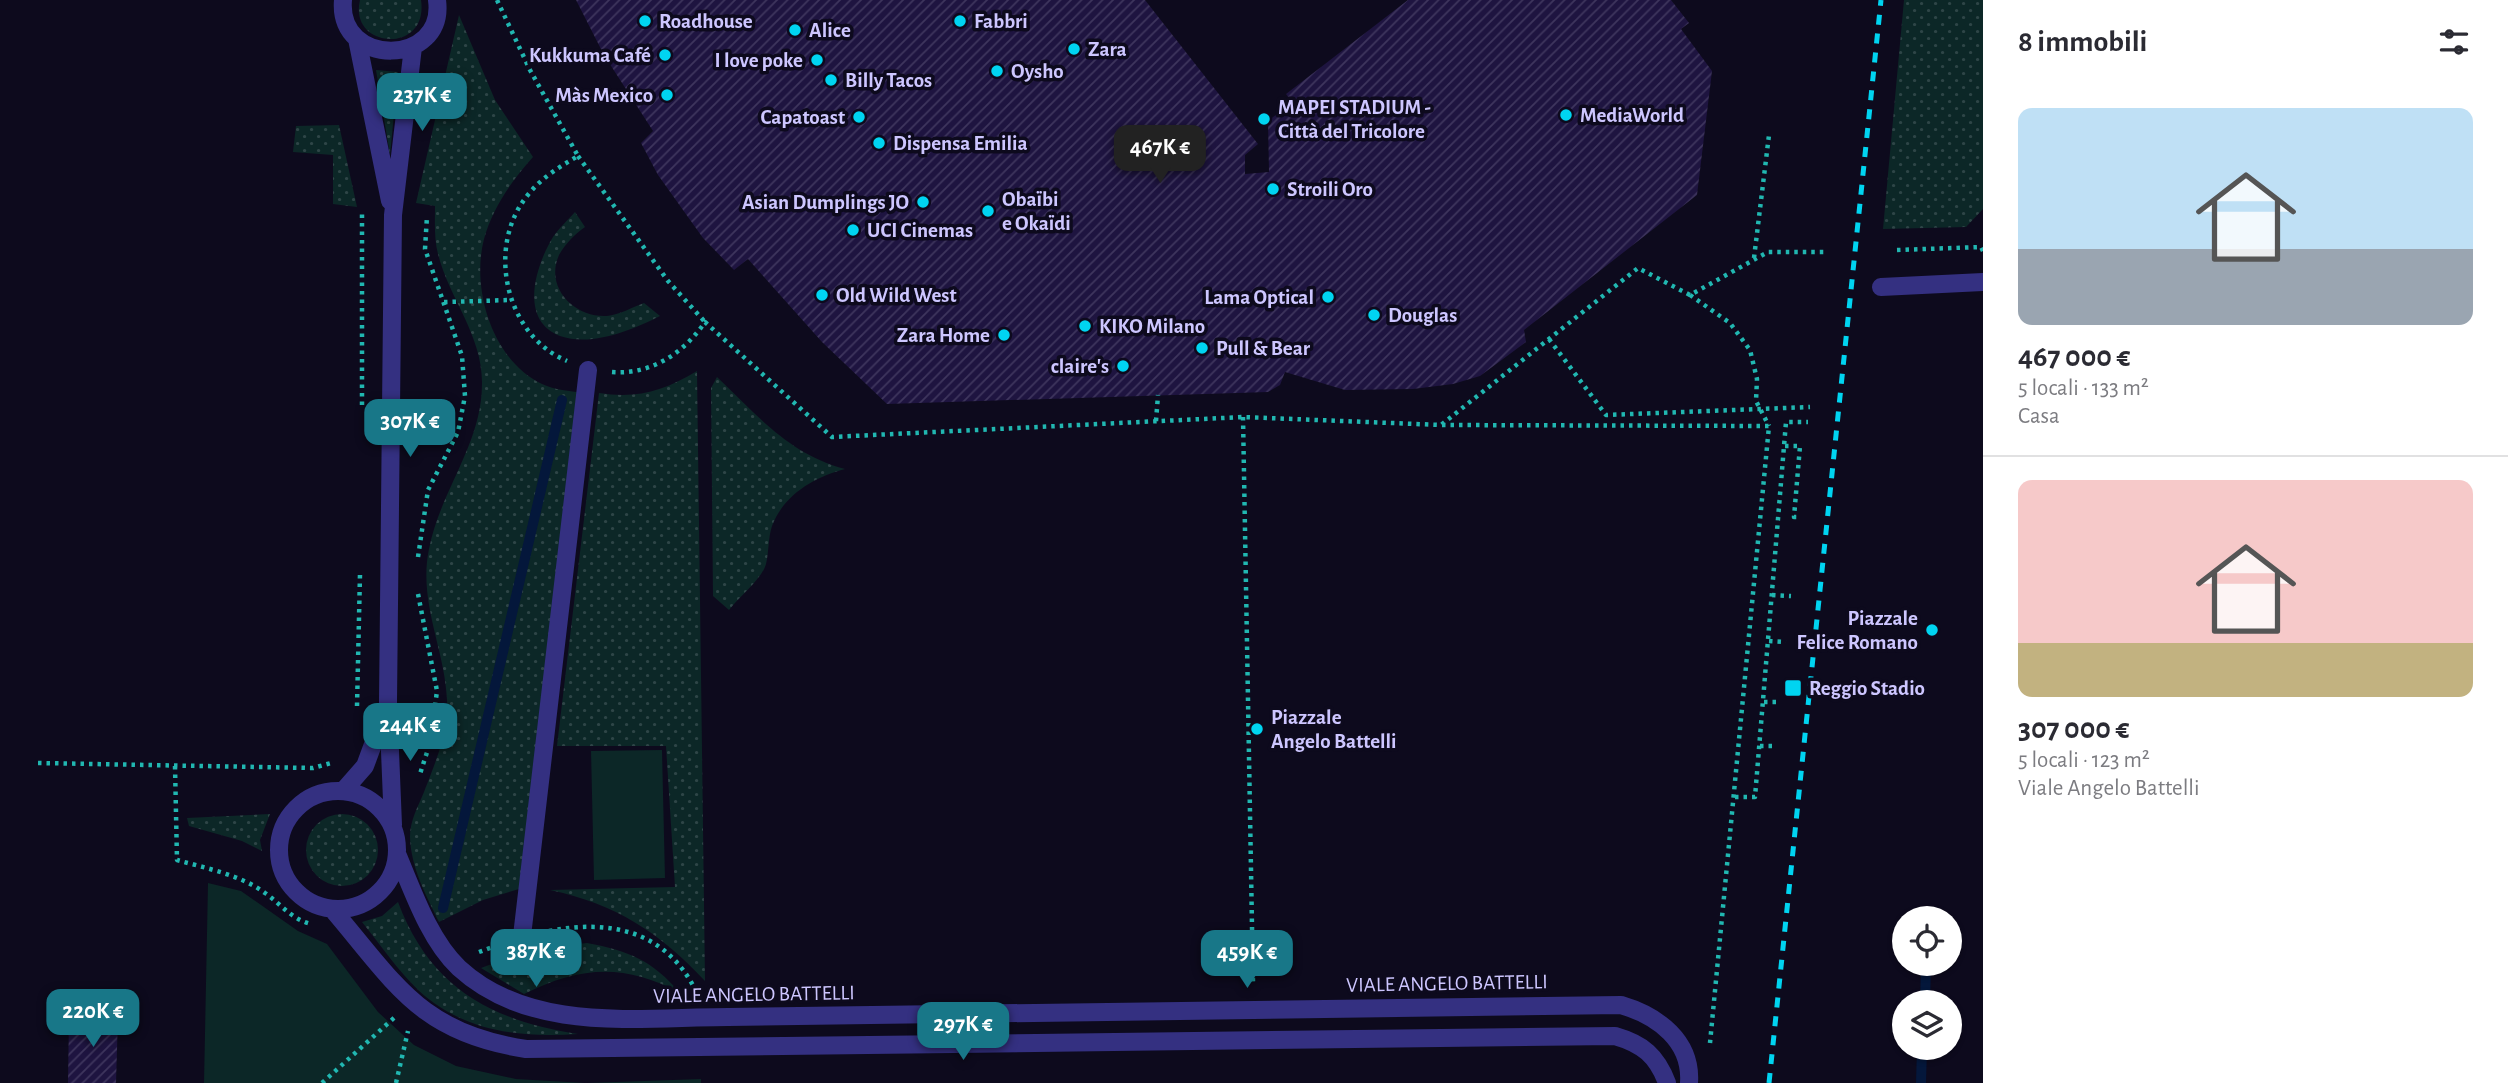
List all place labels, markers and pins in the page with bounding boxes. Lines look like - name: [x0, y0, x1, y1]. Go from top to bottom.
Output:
- place label: Roadhouse: [659, 11, 753, 32]
- place label: Fabbri: [974, 11, 1028, 32]
- marker: Roadhouse: [637, 13, 653, 29]
- marker: Fabbri: [952, 13, 968, 29]
- place label: Alice: [809, 20, 851, 41]
- marker: Alice: [787, 22, 803, 38]
- place label: Zara: [1088, 39, 1127, 60]
- marker: Zara: [1066, 41, 1082, 57]
- place label: Kukkuma Café: [529, 45, 651, 66]
- marker: Kukkuma Café: [657, 47, 673, 63]
- place label: I love poke: [715, 50, 803, 71]
- marker: I love poke: [809, 52, 825, 68]
- place label: Oysho: [1011, 61, 1064, 82]
- marker: Oysho: [989, 63, 1005, 79]
- place label: Billy Tacos: [845, 70, 932, 91]
- marker: Billy Tacos: [823, 72, 839, 88]
- pin: 237K €: [365, 74, 479, 133]
- place label: Màs Mexico: [555, 85, 653, 106]
- marker: Màs Mexico: [659, 87, 675, 103]
- place label: MAPEI STADIUM - Città del Tricolore: [1278, 97, 1431, 142]
- place label: MediaWorld: [1580, 105, 1684, 126]
- place label: Capatoast: [760, 107, 845, 128]
- marker: MediaWorld: [1558, 107, 1574, 123]
- marker: Capatoast: [851, 109, 867, 125]
- marker: MAPEI STADIUM - Città del Tricolore: [1256, 111, 1272, 127]
- pin: 467K €: [1103, 125, 1217, 185]
- place label: Dispensa Emilia: [893, 133, 1028, 154]
- marker: Dispensa Emilia: [871, 135, 887, 151]
- place label: Stroili Oro: [1287, 179, 1373, 200]
- marker: Stroili Oro: [1265, 181, 1281, 197]
- place label: Obaïbi e Okaïdi: [1002, 189, 1071, 234]
- place label: Asian Dumplings JO: [742, 192, 909, 213]
- marker: Asian Dumplings JO: [915, 194, 931, 210]
- marker: Obaïbi e Okaïdi: [980, 203, 996, 219]
- place label: UCI Cinemas: [867, 220, 973, 241]
- marker: UCI Cinemas: [845, 222, 861, 238]
- place label: Old Wild West: [836, 285, 956, 306]
- marker: Old Wild West: [814, 287, 830, 303]
- place label: Lama Optical: [1204, 287, 1314, 308]
- marker: Lama Optical: [1320, 289, 1336, 305]
- place label: Douglas: [1388, 305, 1457, 326]
- marker: Douglas: [1366, 307, 1382, 323]
- place label: KIKO Milano: [1099, 316, 1205, 337]
- marker: KIKO Milano: [1077, 318, 1093, 334]
- place label: Zara Home: [897, 325, 990, 346]
- marker: Zara Home: [996, 327, 1012, 343]
- place label: Pull & Bear: [1216, 338, 1311, 359]
- marker: Pull & Bear: [1194, 340, 1210, 356]
- place label: claire's: [1051, 356, 1109, 377]
- marker: claire's: [1115, 358, 1131, 374]
- pin: 307K €: [353, 400, 467, 459]
- place label: Piazzale Felice Romano: [1797, 608, 1918, 653]
- marker: Piazzale Felice Romano: [1924, 622, 1940, 638]
- marker: Reggio Stadio: [1783, 678, 1803, 698]
- place label: Reggio Stadio: [1809, 678, 1925, 699]
- pin: 244K €: [353, 704, 467, 763]
- place label: Piazzale Angelo Battelli: [1271, 707, 1397, 752]
- marker: Piazzale Angelo Battelli: [1249, 721, 1265, 737]
- pin: 387K €: [479, 930, 593, 989]
- pin: 459K €: [1190, 930, 1304, 990]
- pin: 220K €: [36, 990, 150, 1049]
- pin: 297K €: [906, 1002, 1020, 1062]

